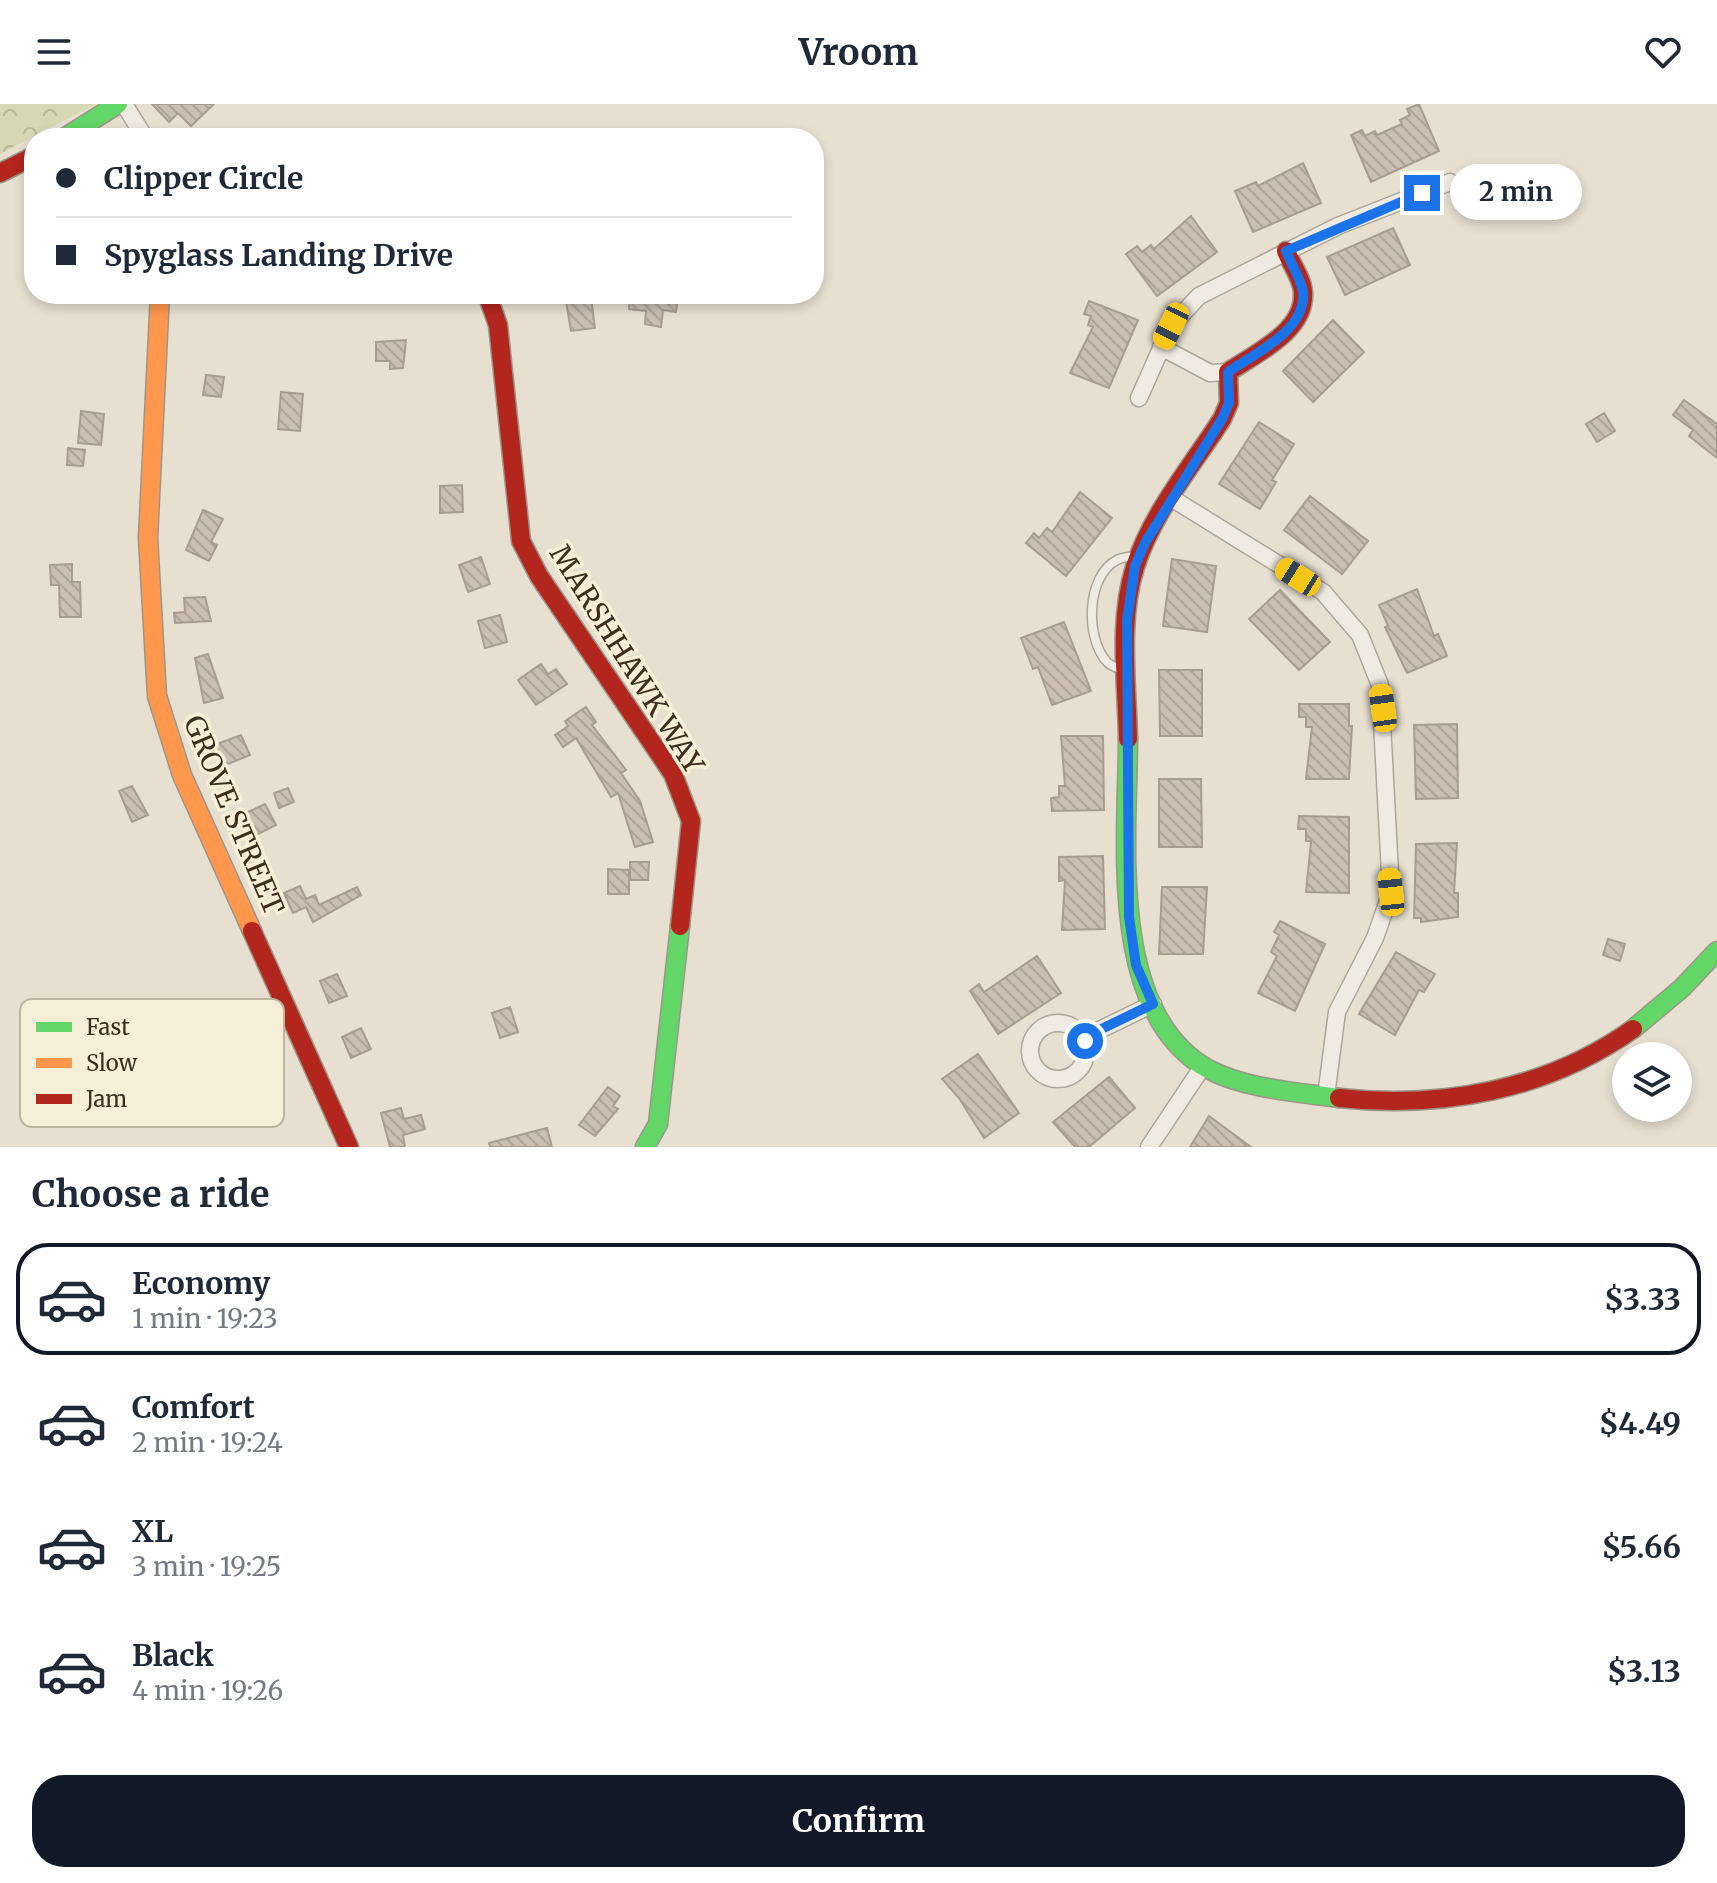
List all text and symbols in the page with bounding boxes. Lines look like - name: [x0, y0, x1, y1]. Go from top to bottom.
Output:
- icon: menu: [32, 30, 76, 74]
- text: Vroom: [799, 30, 918, 75]
- icon: heart: [1641, 30, 1685, 74]
- text: Clipper Circle: [104, 159, 303, 197]
- callout: 2 min: [1450, 165, 1582, 221]
- route end: [1404, 175, 1440, 211]
- text: 2 min: [1479, 175, 1553, 208]
- text: Spyglass Landing Drive: [104, 236, 453, 274]
- car: [1150, 299, 1192, 353]
- street label: MARSHHAWK WAY: [542, 538, 712, 781]
- car: [1271, 554, 1325, 600]
- car: [1368, 683, 1398, 733]
- street label: GROVE STREET: [176, 710, 292, 920]
- car: [1377, 867, 1405, 917]
- legend: [20, 999, 284, 1127]
- text: Fast: [86, 1013, 130, 1041]
- route start: [1067, 1023, 1103, 1059]
- map controls: [1612, 1042, 1692, 1122]
- button: layers: [1612, 1042, 1692, 1122]
- text: Slow: [86, 1049, 137, 1077]
- text: Jam: [85, 1085, 127, 1113]
- text: Choose a ride: [32, 1172, 269, 1217]
- icon: car: [36, 1263, 108, 1335]
- text: Economy: [132, 1264, 270, 1302]
- text: $3.33: [1604, 1280, 1681, 1318]
- text: 1 min · 19:23: [132, 1302, 278, 1335]
- icon: car: [36, 1387, 108, 1459]
- text: Comfort: [132, 1388, 255, 1426]
- text: $4.49: [1599, 1404, 1681, 1442]
- text: 2 min · 19:24: [132, 1426, 283, 1459]
- icon: car: [36, 1511, 108, 1583]
- text: XL: [132, 1512, 173, 1550]
- text: $5.66: [1602, 1528, 1681, 1566]
- text: 3 min · 19:25: [132, 1550, 281, 1583]
- icon: car: [36, 1635, 108, 1707]
- text: Black: [132, 1636, 214, 1674]
- text: $3.13: [1607, 1652, 1681, 1690]
- text: 4 min · 19:26: [132, 1674, 283, 1707]
- button: Confirm: [32, 1775, 1685, 1867]

